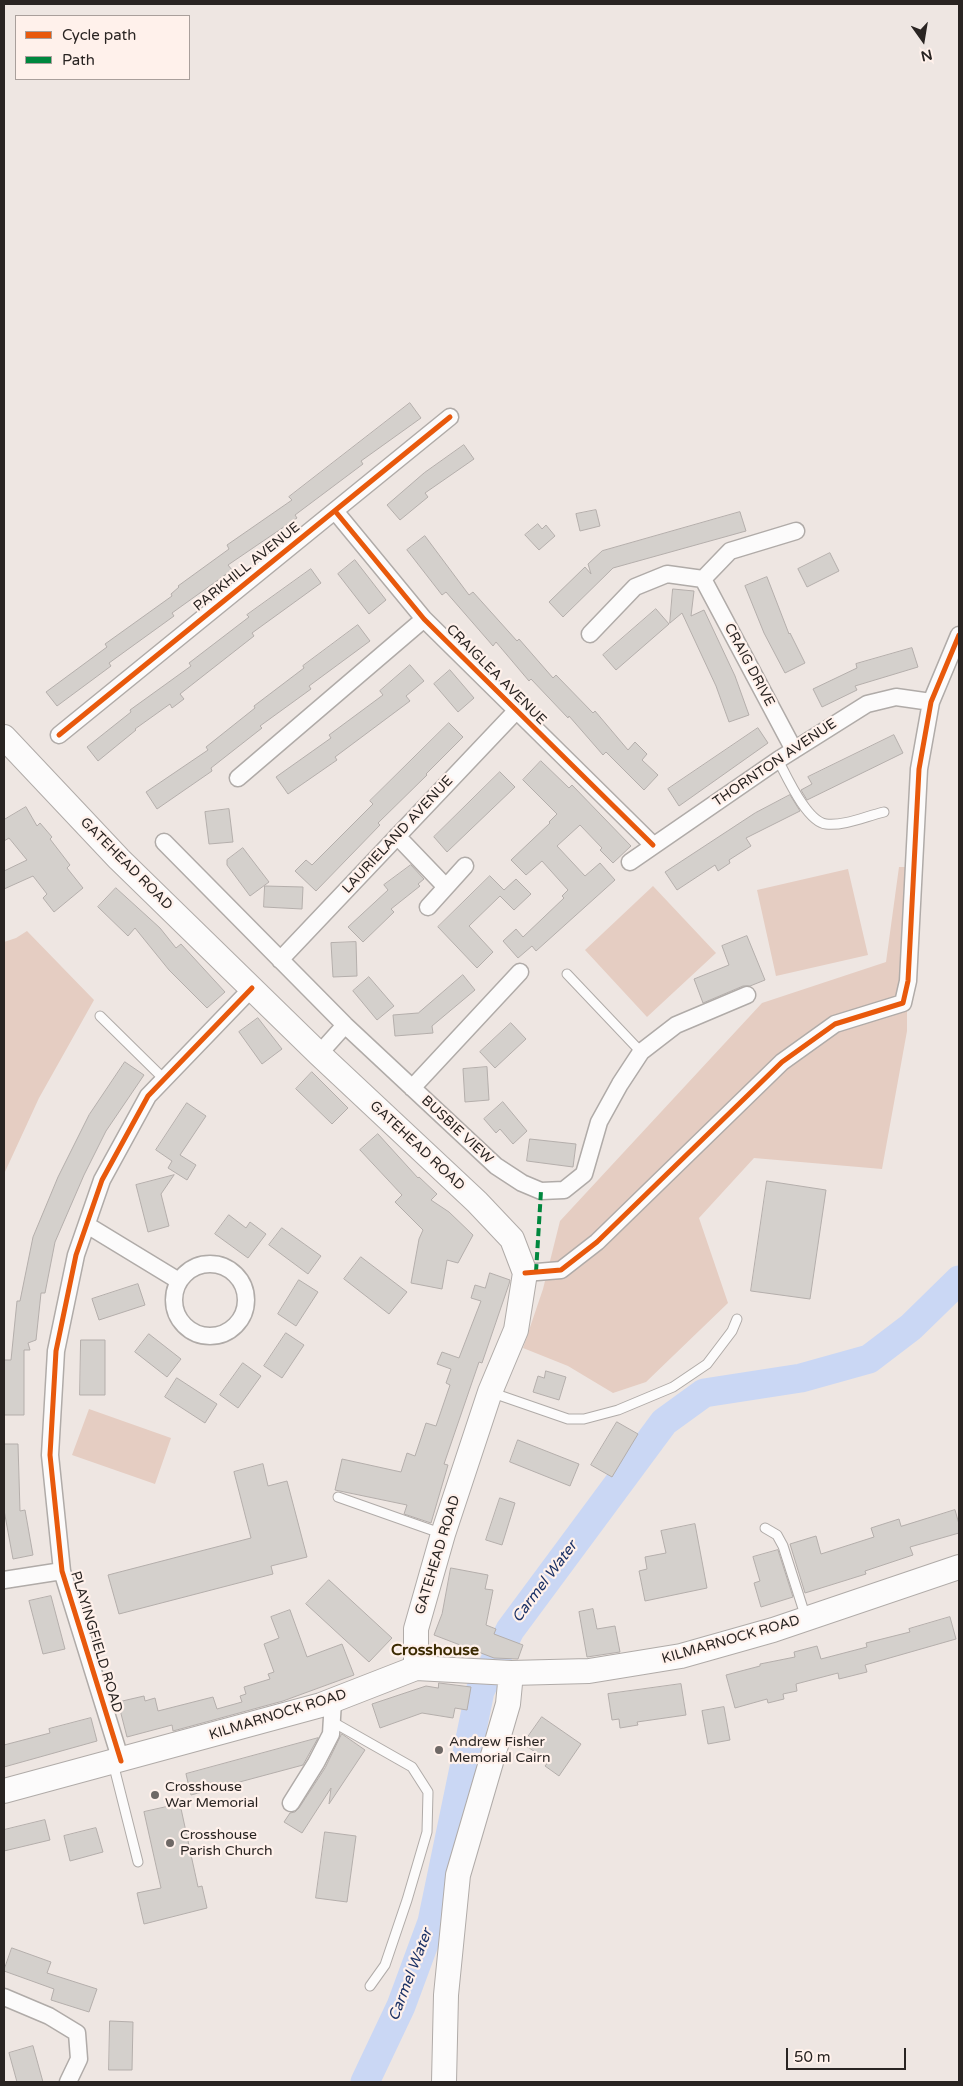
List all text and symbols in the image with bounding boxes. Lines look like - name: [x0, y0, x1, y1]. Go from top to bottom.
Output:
- legend: [15, 15, 190, 80]
- north arrow: [898, 15, 948, 65]
- text: Cycle path: [62, 26, 136, 44]
- text: N: [919, 46, 934, 65]
- text: Path: [62, 51, 95, 69]
- street label: PARKHILL AVENUE: [190, 519, 304, 615]
- street label: CRAIGLEA AVENUE: [442, 621, 550, 729]
- street label: CRAIG DRIVE: [720, 621, 778, 709]
- street label: THORNTON AVENUE: [710, 715, 840, 811]
- street label: LAURIELAND AVENUE: [339, 773, 457, 897]
- street label: GATEHEAD ROAD: [76, 814, 176, 914]
- street label: BUSBIE VIEW: [418, 1092, 496, 1168]
- street label: GATEHEAD ROAD: [366, 1098, 468, 1194]
- street label: GATEHEAD ROAD: [412, 1493, 464, 1617]
- water label: Carmel Water: [509, 1538, 581, 1626]
- street label: PLAYINGFIELD ROAD: [66, 1569, 126, 1715]
- street label: KILMARNOCK ROAD: [660, 1612, 802, 1668]
- district label: Crosshouse: [391, 1641, 479, 1661]
- street label: KILMARNOCK ROAD: [207, 1686, 349, 1744]
- place label: Andrew Fisher Memorial Cairn: [449, 1734, 550, 1766]
- marker: Andrew Fisher Memorial Cairn: [433, 1744, 445, 1756]
- place label: Crosshouse War Memorial: [165, 1779, 258, 1811]
- marker: Crosshouse War Memorial: [149, 1789, 161, 1801]
- place label: Crosshouse Parish Church: [180, 1827, 273, 1860]
- marker: Crosshouse Parish Church: [164, 1837, 176, 1849]
- water label: Carmel Water: [385, 1926, 437, 2024]
- scale bar: [788, 2038, 908, 2070]
- text: 50 m: [794, 2048, 831, 2066]

